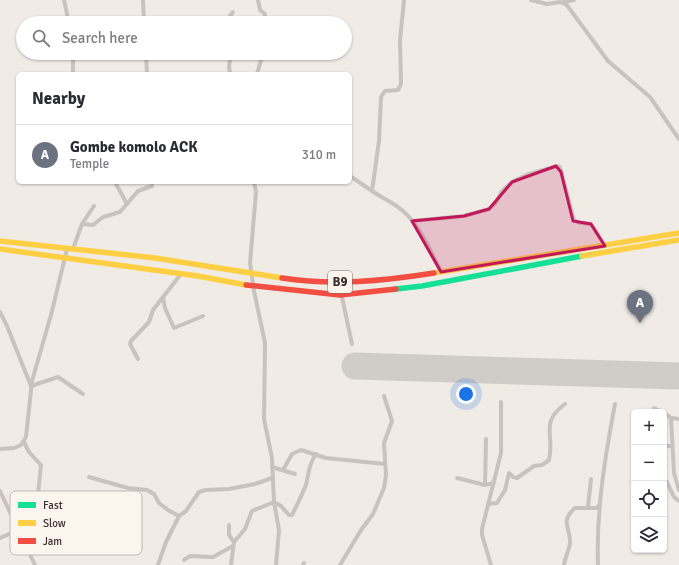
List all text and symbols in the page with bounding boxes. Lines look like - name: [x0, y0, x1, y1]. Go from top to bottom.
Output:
- search box: [16, 16, 352, 60]
- icon: search: [30, 27, 52, 49]
- text: Search here: [62, 29, 138, 47]
- text: Nearby: [32, 88, 85, 109]
- text: Gombe komolo ACK: [70, 138, 197, 156]
- text: A: [41, 147, 49, 163]
- text: 310 m: [302, 147, 336, 163]
- text: Temple: [70, 156, 109, 172]
- road number: B9: [328, 271, 352, 293]
- pin: A: [627, 290, 653, 323]
- your location: [456, 384, 476, 404]
- map controls: [631, 409, 667, 553]
- button: +: [631, 409, 667, 445]
- button: −: [631, 445, 667, 481]
- button: locate: [631, 481, 667, 517]
- legend: [10, 491, 142, 555]
- text: Fast: [43, 499, 63, 512]
- text: Slow: [43, 517, 66, 530]
- button: layers: [631, 517, 667, 553]
- text: Jam: [43, 535, 62, 548]

